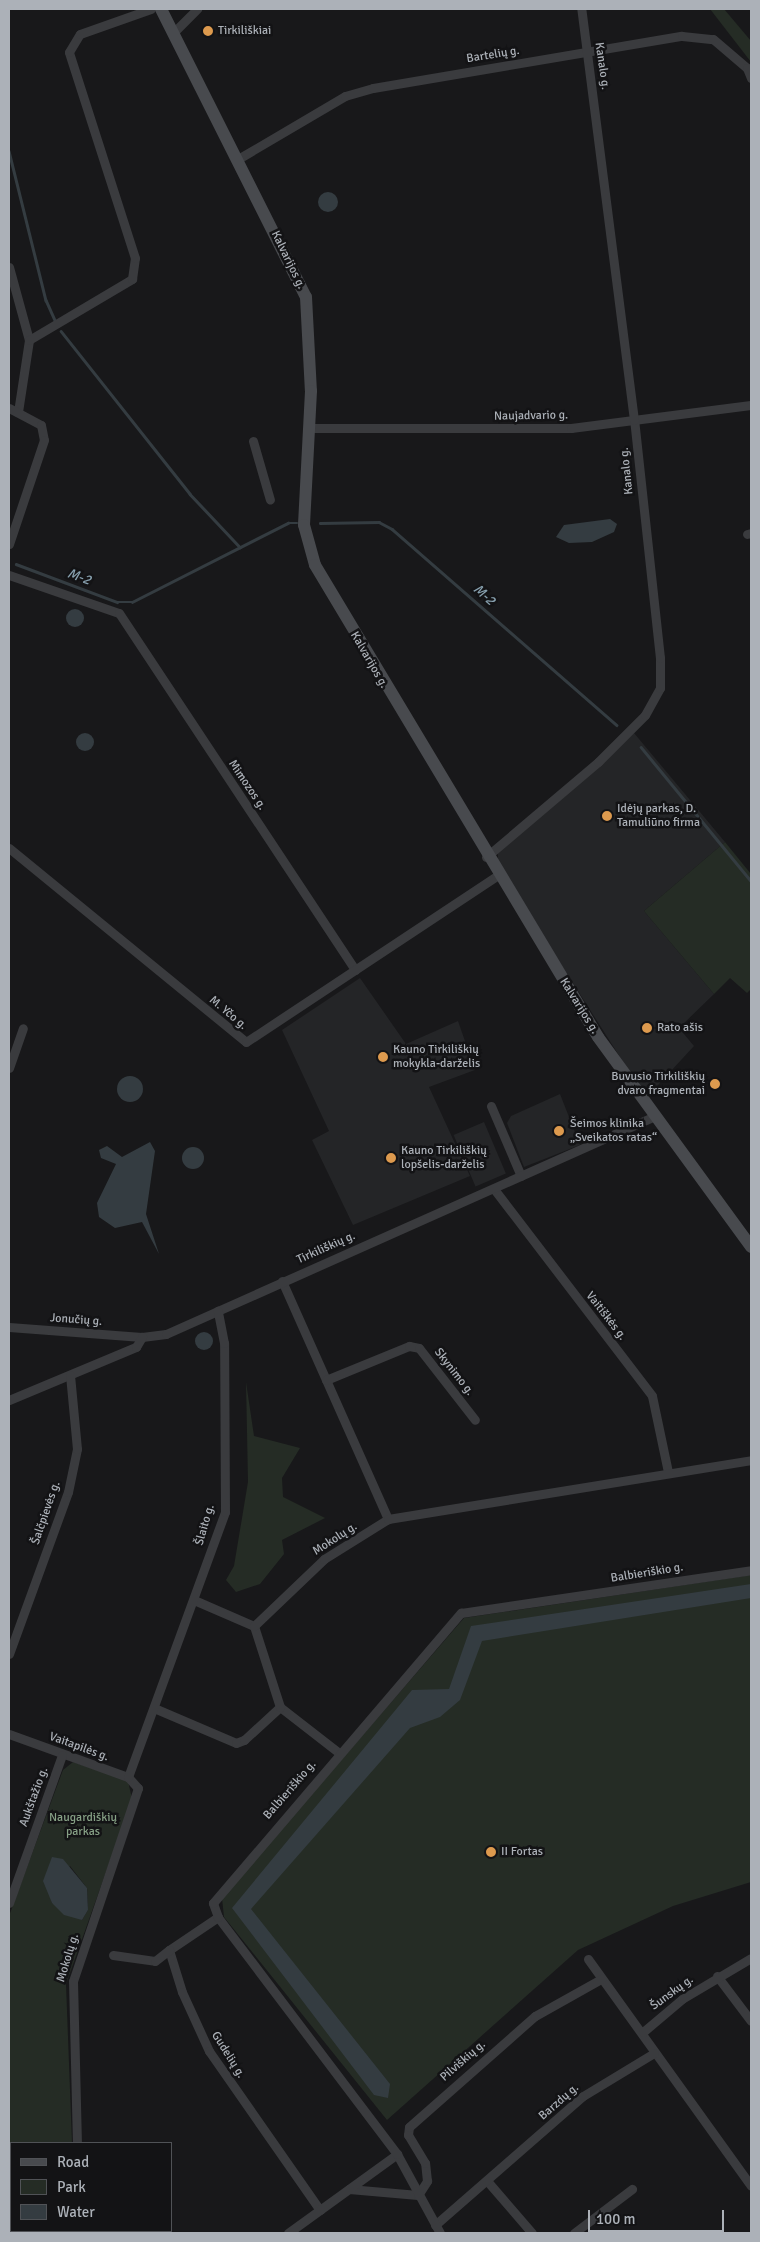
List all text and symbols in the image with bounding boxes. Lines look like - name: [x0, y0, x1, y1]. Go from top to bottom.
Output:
- place label: Tirkiliškiai: [218, 24, 271, 38]
- marker: Tirkiliškiai: [202, 25, 214, 37]
- street label: Kanalo g.: [592, 41, 612, 91]
- street label: Bartelių g.: [465, 44, 521, 66]
- street label: Kalvarijos g.: [268, 229, 308, 291]
- street label: Naujadvario g.: [494, 408, 568, 424]
- street label: Kanalo g.: [617, 447, 637, 495]
- water label: M-2: [65, 565, 93, 589]
- water label: M-2: [470, 581, 498, 609]
- street label: Kalvarijos g.: [347, 629, 391, 691]
- street label: Mimozos g.: [225, 757, 269, 813]
- place label: Idėjų parkas, D. Tamuliūno firma: [617, 802, 700, 830]
- marker: Idėjų parkas, D. Tamuliūno firma: [601, 810, 613, 822]
- street label: Kalvarijos g.: [556, 975, 602, 1037]
- street label: M. Yčo g.: [206, 993, 250, 1033]
- place label: Rato ašis: [657, 1021, 703, 1035]
- marker: Rato ašis: [641, 1022, 653, 1034]
- place label: Kauno Tirkiliškių mokykla-darželis: [393, 1043, 480, 1071]
- marker: Kauno Tirkiliškių mokykla-darželis: [377, 1051, 389, 1063]
- place label: Buvusio Tirkiliškių dvaro fragmentai: [611, 1070, 705, 1098]
- marker: Buvusio Tirkiliškių dvaro fragmentai: [709, 1078, 721, 1090]
- place label: Šeimos klinika „Sveikatos ratas“: [570, 1117, 657, 1145]
- marker: Šeimos klinika „Sveikatos ratas“: [552, 1124, 566, 1138]
- place label: Kauno Tirkiliškių lopšelis-darželis: [401, 1144, 487, 1172]
- marker: Kauno Tirkiliškių lopšelis-darželis: [385, 1152, 397, 1164]
- street label: Tirkiliškių g.: [294, 1229, 358, 1267]
- street label: Vaitiškės g.: [583, 1289, 629, 1343]
- street label: Jonučių g.: [49, 1311, 103, 1329]
- street label: Skynimo g.: [431, 1345, 477, 1399]
- street label: Šalčpievės g.: [28, 1479, 64, 1547]
- street label: Šlaito g.: [192, 1503, 218, 1547]
- street label: Mokolų g.: [310, 1519, 360, 1559]
- street label: Balbieriškio g.: [610, 1560, 684, 1586]
- street label: Vaitapilės g.: [47, 1730, 111, 1764]
- street label: Balbieriškio g.: [261, 1758, 319, 1822]
- street label: Aukštažio g.: [17, 1765, 51, 1829]
- park label: Naugardiškių parkas: [49, 1811, 117, 1839]
- place label: II Fortas: [501, 1845, 543, 1859]
- marker: II Fortas: [485, 1846, 497, 1858]
- street label: Mokolų g.: [54, 1932, 82, 1984]
- street label: Šunskų g.: [648, 1973, 696, 2013]
- street label: Gudelių g.: [208, 2029, 248, 2081]
- street label: Pilviškių g.: [437, 2037, 489, 2085]
- street label: Barzdų g.: [536, 2081, 582, 2123]
- legend: [10, 2142, 172, 2232]
- text: Road: [57, 2153, 89, 2171]
- text: Park: [57, 2178, 86, 2196]
- scale bar: [590, 2200, 726, 2232]
- text: Water: [57, 2203, 95, 2221]
- text: 100 m: [596, 2210, 636, 2228]

